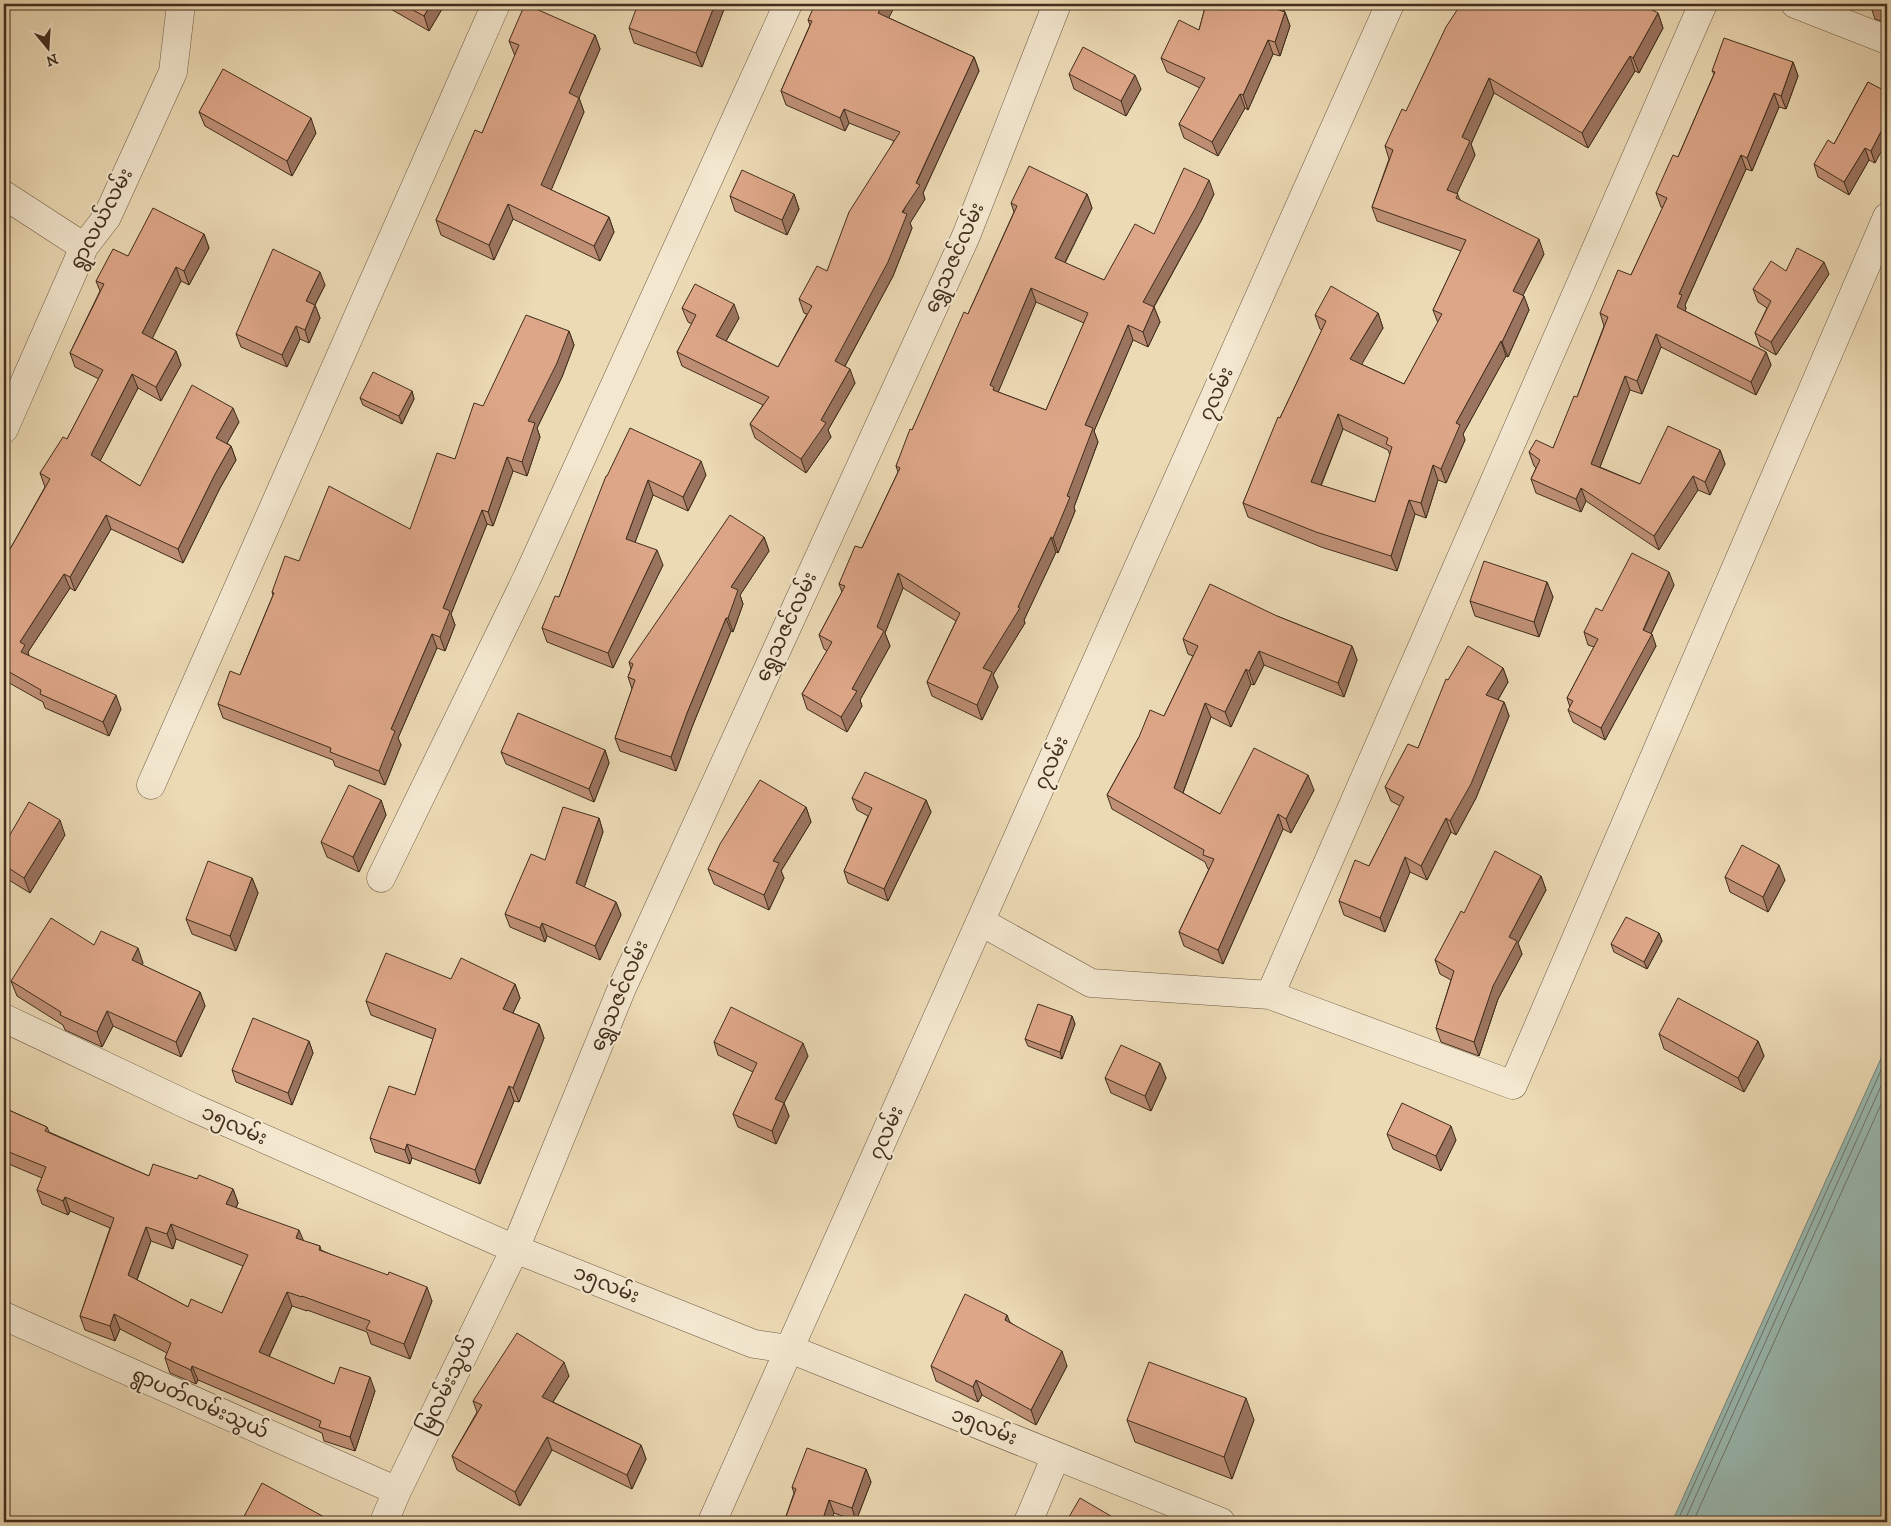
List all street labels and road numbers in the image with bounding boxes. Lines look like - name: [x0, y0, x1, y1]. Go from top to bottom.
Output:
- street label: ရွာလယ်လမ်း: [62, 163, 141, 275]
- street label: ရွှေသဇင်လမ်း: [917, 198, 992, 318]
- street label: ၇လမ်း: [1191, 362, 1242, 425]
- street label: ရွှေသဇင်လမ်း: [748, 567, 825, 687]
- street label: ၇လမ်း: [1026, 731, 1077, 794]
- street label: ရွှေသဇင်လမ်း: [583, 935, 656, 1056]
- street label: ၁၅လမ်း: [197, 1098, 272, 1153]
- street label: ၇လမ်း: [861, 1101, 912, 1164]
- street label: ၁၅လမ်း: [569, 1258, 644, 1311]
- street label: မြလမ်းသွယ်: [411, 1331, 484, 1439]
- street label: ရွာပတ်လမ်းသွယ်: [127, 1360, 273, 1447]
- street label: ၁၅လမ်း: [947, 1400, 1022, 1453]

